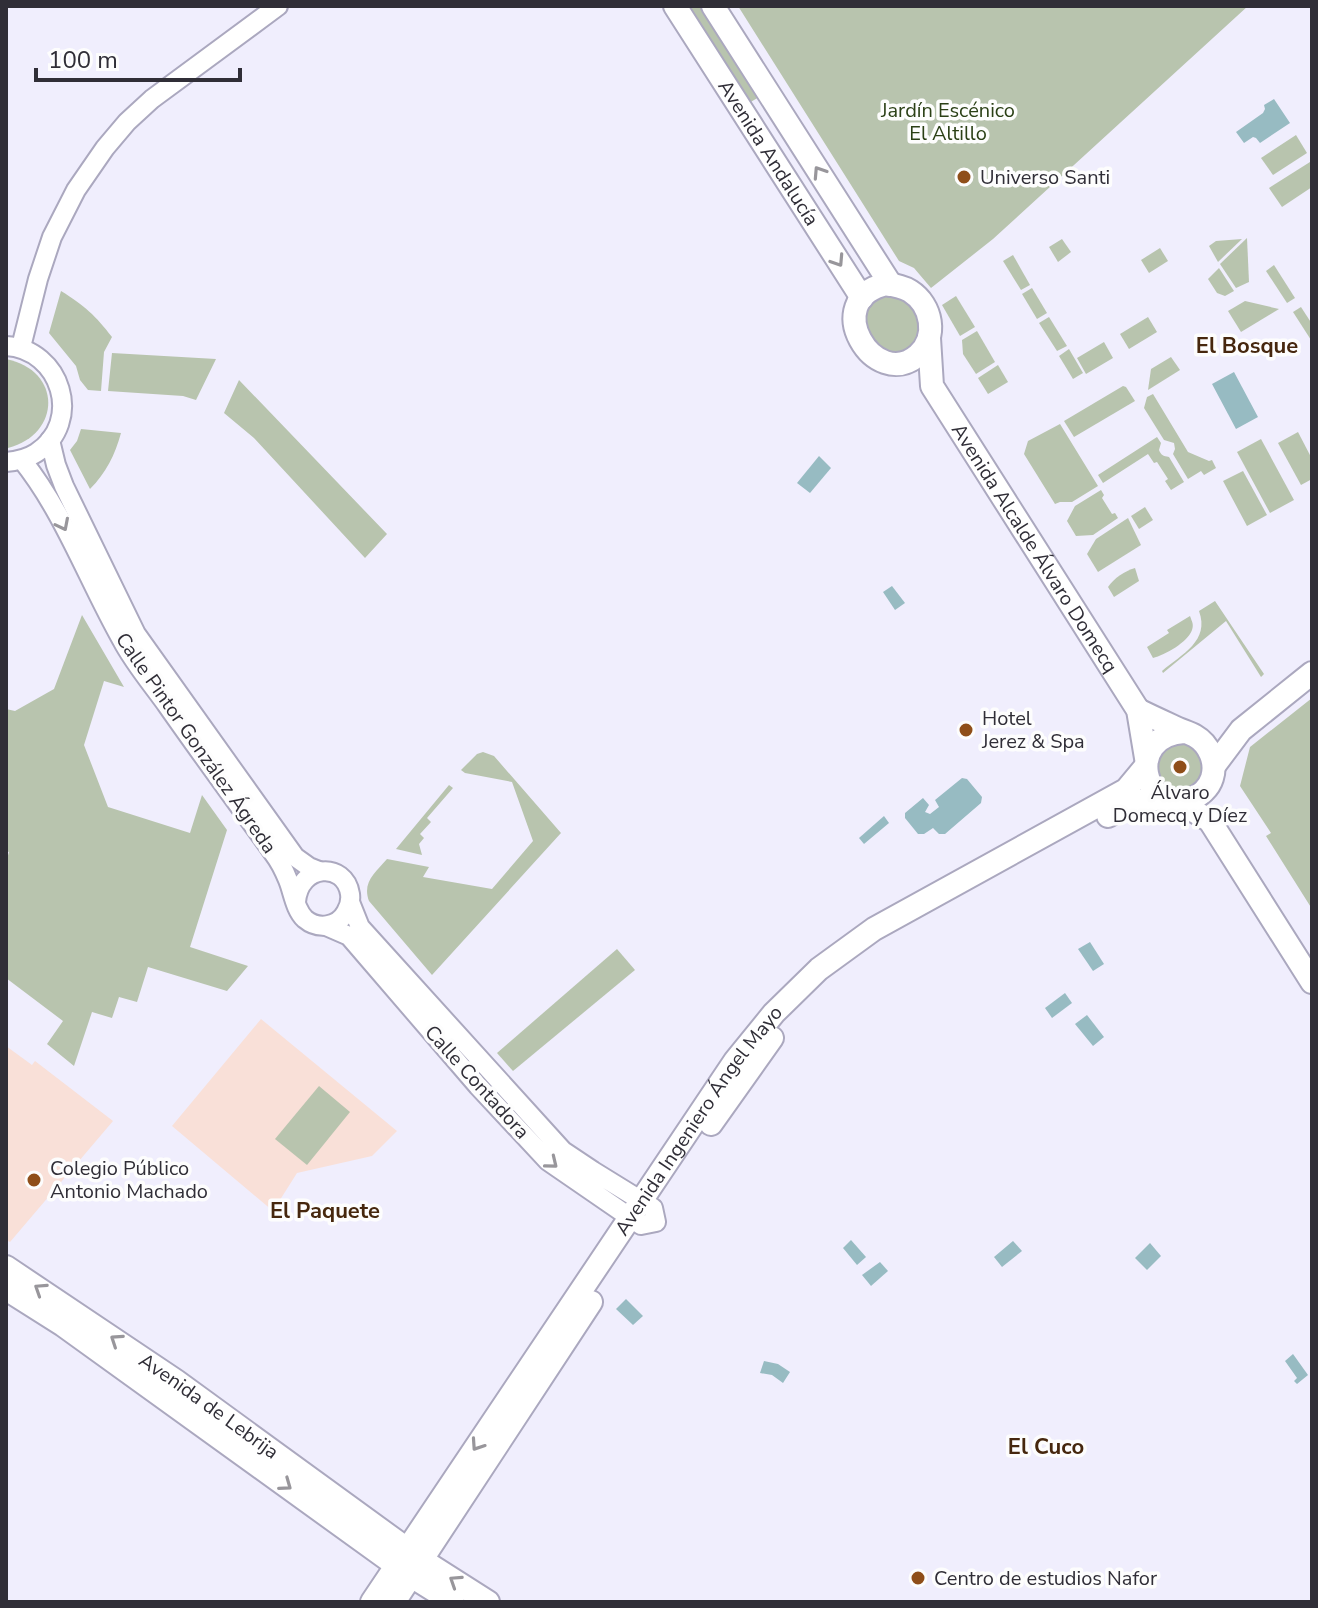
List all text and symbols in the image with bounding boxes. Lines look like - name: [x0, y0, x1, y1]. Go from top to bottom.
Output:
- scale bar: [36, 32, 240, 82]
- text: 100 m: [48, 44, 118, 76]
- street label: Avenida Andalucía: [712, 74, 826, 231]
- park label: Jardín Escénico El Altillo: [880, 97, 1015, 147]
- place label: Universo Santi: [980, 164, 1110, 191]
- one-way arrow: [814, 166, 829, 180]
- marker: Universo Santi: [955, 168, 973, 186]
- one-way arrow: [828, 252, 843, 266]
- district label: El Bosque: [1196, 331, 1298, 361]
- street label: Avenida Alcalde Álvaro Domecq: [946, 418, 1124, 678]
- one-way arrow: [54, 517, 69, 532]
- street label: Calle Pintor González Ágreda: [109, 627, 283, 859]
- place label: Hotel Jerez & Spa: [981, 705, 1085, 755]
- marker: Hotel Jerez & Spa: [957, 721, 975, 739]
- marker: Álvaro Domecq y Díez: [1171, 758, 1189, 776]
- place label: Álvaro Domecq y Díez: [1113, 779, 1247, 829]
- street label: Avenida Ingeniero Ángel Mayo: [608, 999, 788, 1241]
- street label: Calle Contadora: [419, 1019, 535, 1145]
- one-way arrow: [543, 1153, 558, 1168]
- place label: Colegio Público Antonio Machado: [50, 1155, 208, 1205]
- marker: Colegio Público Antonio Machado: [25, 1171, 43, 1189]
- district label: El Paquete: [270, 1196, 380, 1226]
- one-way arrow: [34, 1283, 48, 1298]
- one-way arrow: [110, 1335, 124, 1350]
- street label: Avenida de Lebrija: [134, 1347, 284, 1465]
- district label: El Cuco: [1008, 1432, 1084, 1462]
- one-way arrow: [472, 1436, 487, 1450]
- one-way arrow: [277, 1475, 291, 1489]
- place label: Centro de estudios Nafor: [934, 1565, 1157, 1592]
- marker: Centro de estudios Nafor: [909, 1569, 927, 1587]
- one-way arrow: [449, 1576, 463, 1591]

